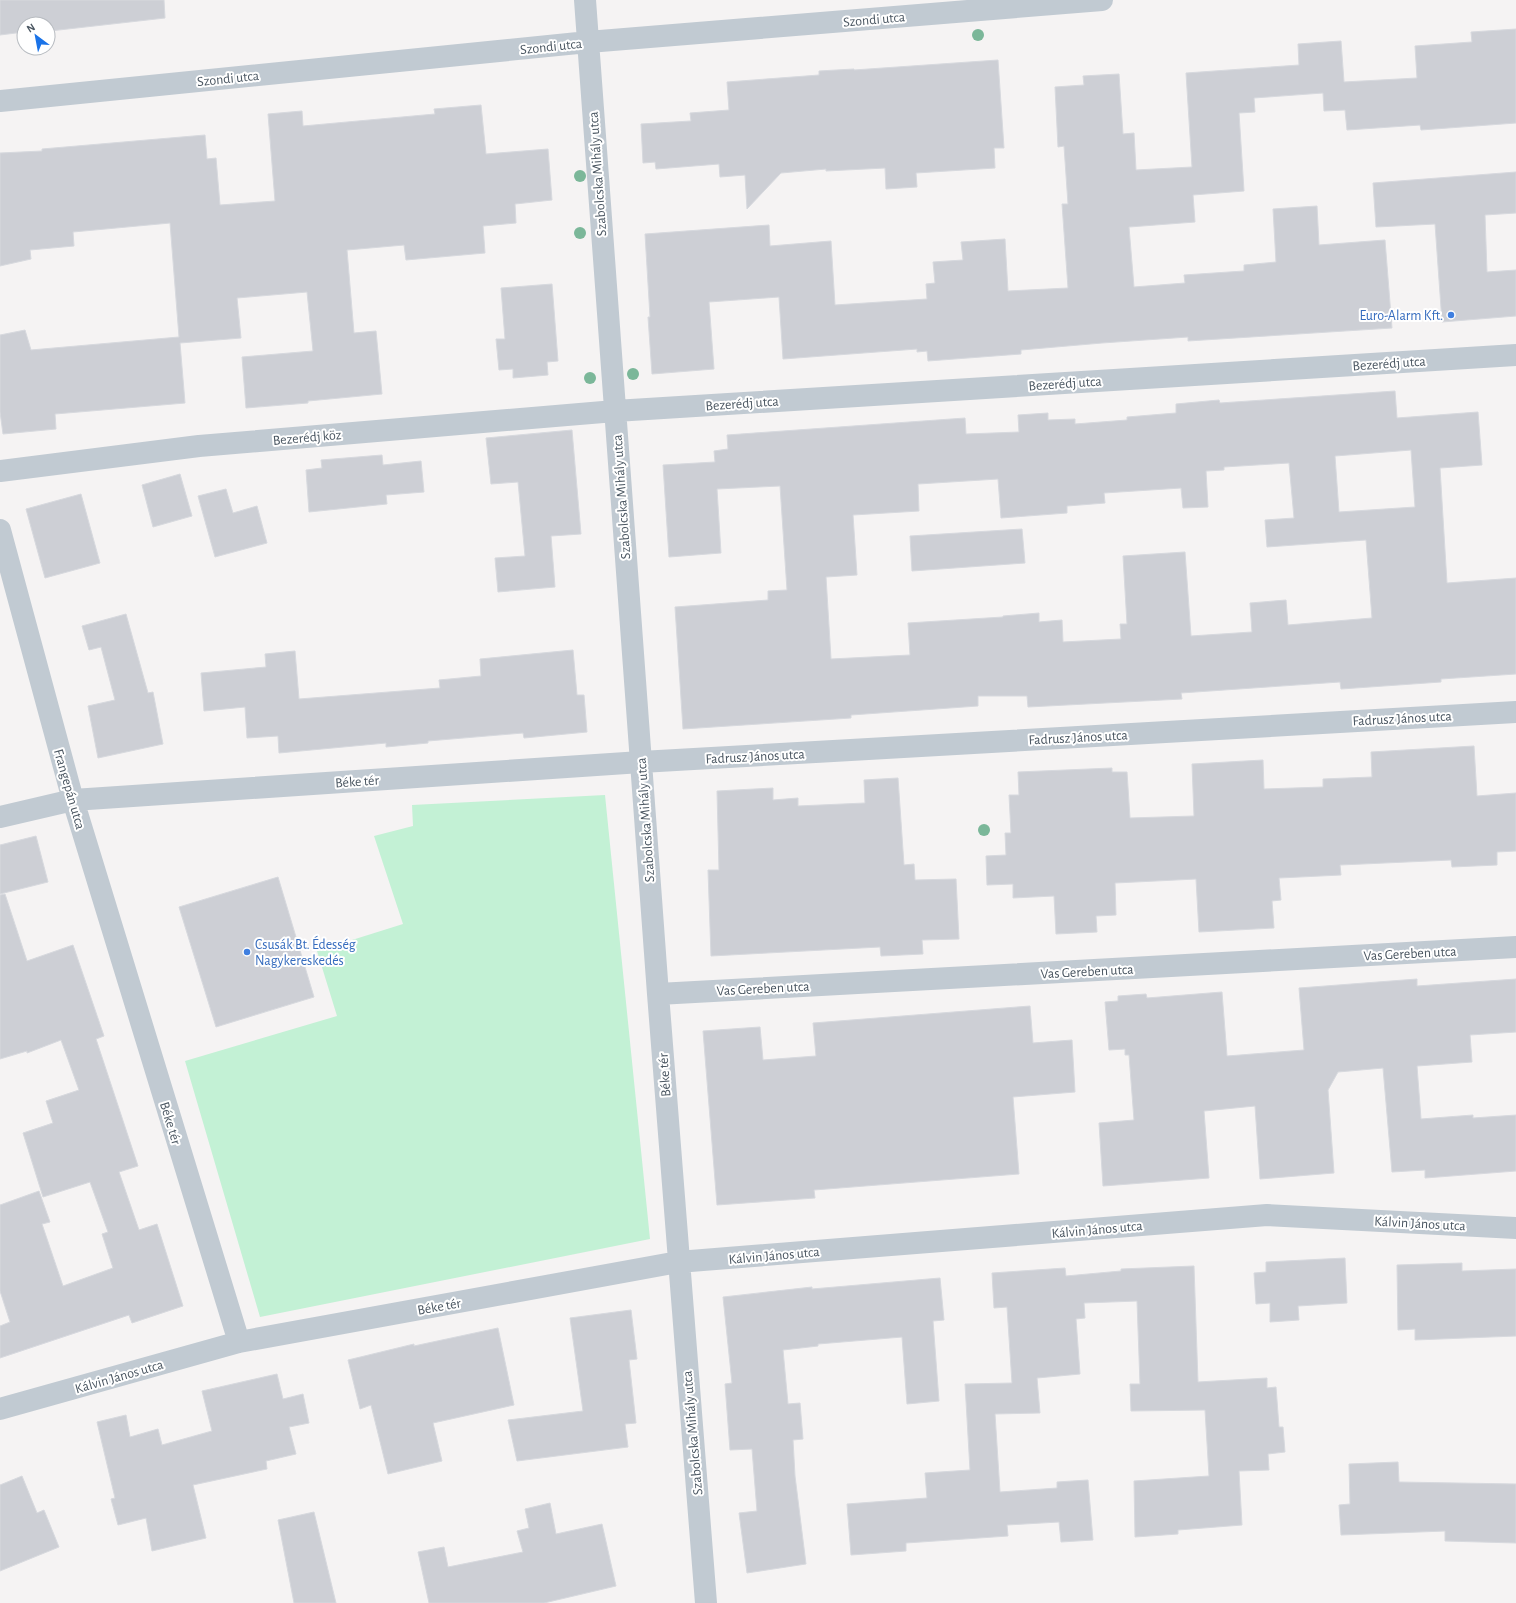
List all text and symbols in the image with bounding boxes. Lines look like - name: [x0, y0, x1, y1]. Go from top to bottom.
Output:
- street label: Szondi utca: [842, 10, 906, 30]
- north arrow: [16, 16, 56, 56]
- text: N: [25, 21, 37, 35]
- street label: Szondi utca: [519, 37, 583, 57]
- street label: Szondi utca: [196, 69, 260, 89]
- street label: Szabolcska Mihály utca: [587, 111, 609, 237]
- place label: Euro-Alarm Kft.: [1359, 309, 1443, 323]
- marker: Euro-Alarm Kft.: [1446, 310, 1456, 320]
- street label: Bezerédj utca: [1352, 354, 1427, 374]
- street label: Bezerédj utca: [1028, 374, 1103, 394]
- street label: Bezerédj utca: [705, 394, 780, 414]
- street label: Bezerédj köz: [272, 428, 342, 448]
- street label: Szabolcska Mihály utca: [611, 434, 633, 560]
- street label: Fadrusz János utca: [1352, 709, 1453, 729]
- street label: Fadrusz János utca: [1028, 728, 1129, 748]
- street label: Fadrusz János utca: [705, 747, 806, 767]
- street label: Frangepán utca: [51, 748, 87, 832]
- street label: Szabolcska Mihály utca: [635, 757, 657, 883]
- street label: Béke tér: [335, 773, 380, 791]
- place label: Csusák Bt. Édesség Nagykereskedés: [255, 935, 356, 968]
- street label: Vas Gereben utca: [1363, 945, 1457, 963]
- marker: Csusák Bt. Édesség Nagykereskedés: [242, 947, 252, 957]
- street label: Vas Gereben utca: [1040, 963, 1134, 981]
- street label: Vas Gereben utca: [716, 980, 810, 998]
- street label: Béke tér: [656, 1052, 674, 1097]
- street label: Béke tér: [157, 1100, 183, 1147]
- street label: Kálvin János utca: [1374, 1215, 1466, 1233]
- street label: Kálvin János utca: [1051, 1219, 1144, 1241]
- street label: Kálvin János utca: [728, 1245, 821, 1267]
- street label: Béke tér: [416, 1296, 463, 1318]
- street label: Kálvin János utca: [73, 1357, 166, 1396]
- street label: Szabolcska Mihály utca: [681, 1370, 705, 1496]

